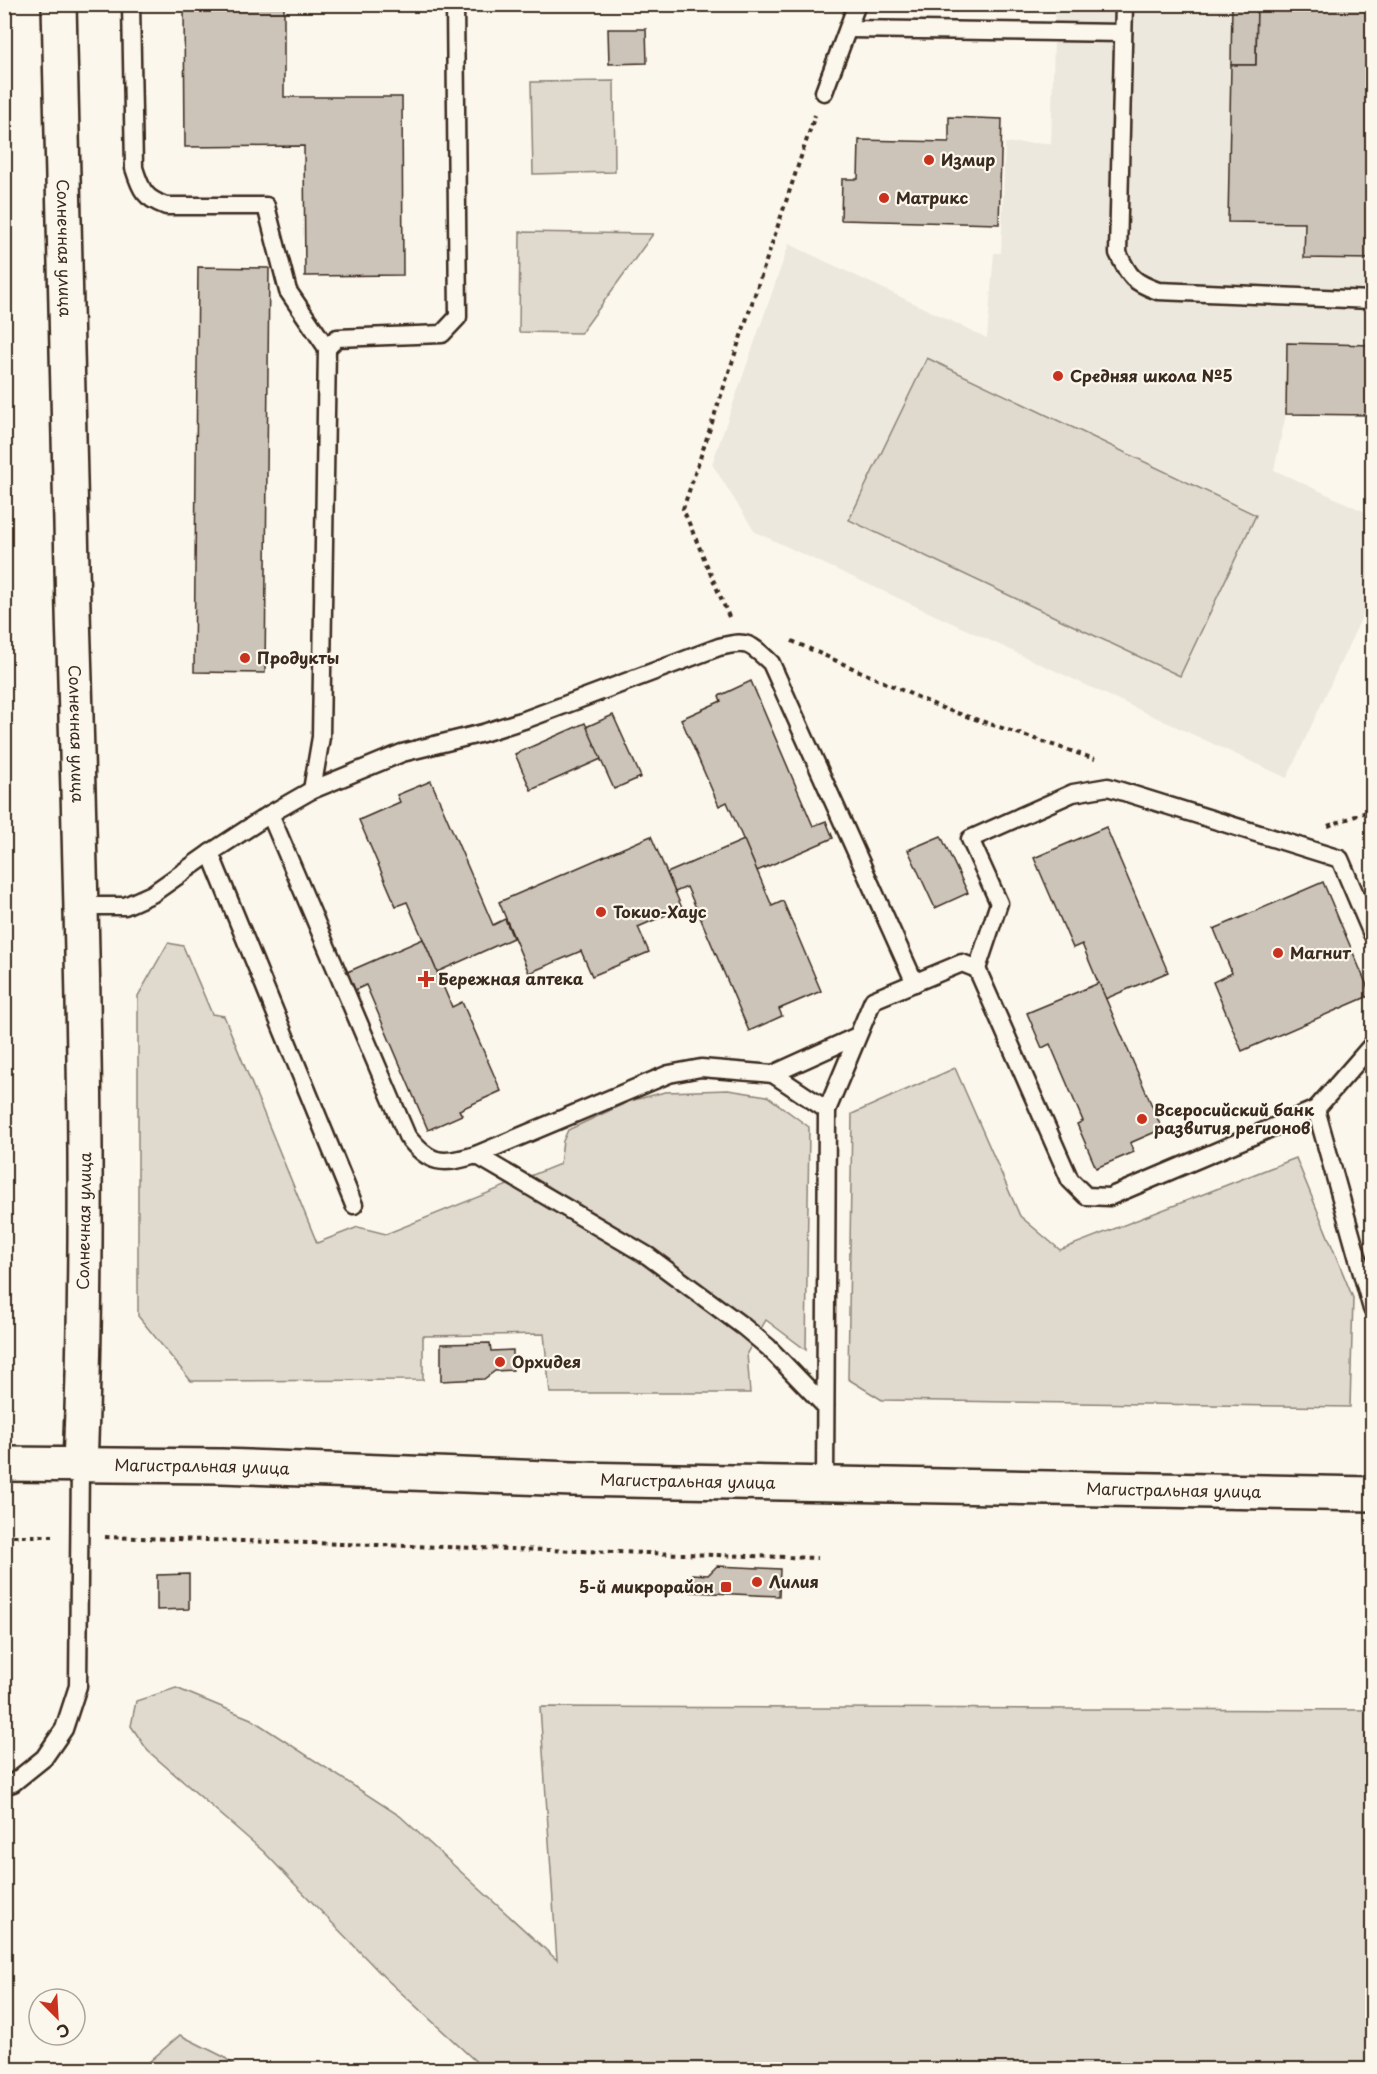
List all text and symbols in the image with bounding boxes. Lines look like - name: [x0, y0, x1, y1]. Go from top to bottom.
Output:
- place label: Измир: [941, 147, 995, 171]
- marker: Измир: [922, 153, 936, 167]
- street label: Солнечная улица: [52, 179, 79, 317]
- place label: Матрикc: [896, 185, 968, 209]
- marker: Матрикc: [877, 191, 891, 205]
- place label: Средняя школа №5: [1070, 363, 1233, 387]
- marker: Средняя школа №5: [1051, 369, 1065, 383]
- place label: Продукты: [257, 645, 340, 669]
- marker: Продукты: [238, 651, 252, 665]
- street label: Солнечная улица: [64, 665, 91, 803]
- place label: Токио-Хаус: [613, 899, 707, 923]
- marker: Токио-Хаус: [594, 905, 608, 919]
- place label: Магнит: [1290, 940, 1352, 964]
- marker: Магнит: [1271, 946, 1285, 960]
- place label: Бережная аптека: [438, 966, 584, 990]
- marker: Бережная аптека: [419, 972, 433, 986]
- place label: Всеросийский банк развития регионов: [1154, 1097, 1315, 1139]
- marker: Всеросийский банк развития регионов: [1135, 1112, 1149, 1126]
- street label: Солнечная улица: [70, 1152, 96, 1290]
- place label: Орхидея: [512, 1349, 581, 1373]
- marker: Орхидея: [493, 1355, 507, 1369]
- street label: Магистральная улица: [114, 1452, 290, 1480]
- street label: Магистральная улица: [600, 1467, 776, 1494]
- street label: Магистральная улица: [1086, 1476, 1261, 1503]
- place label: Лилия: [769, 1569, 819, 1593]
- place label: 5-й микрорайон: [579, 1574, 714, 1598]
- marker: Лилия: [750, 1575, 764, 1589]
- marker: 5-й микрорайон: [719, 1580, 733, 1594]
- north arrow: [27, 1987, 87, 2047]
- text: С: [53, 2018, 74, 2045]

